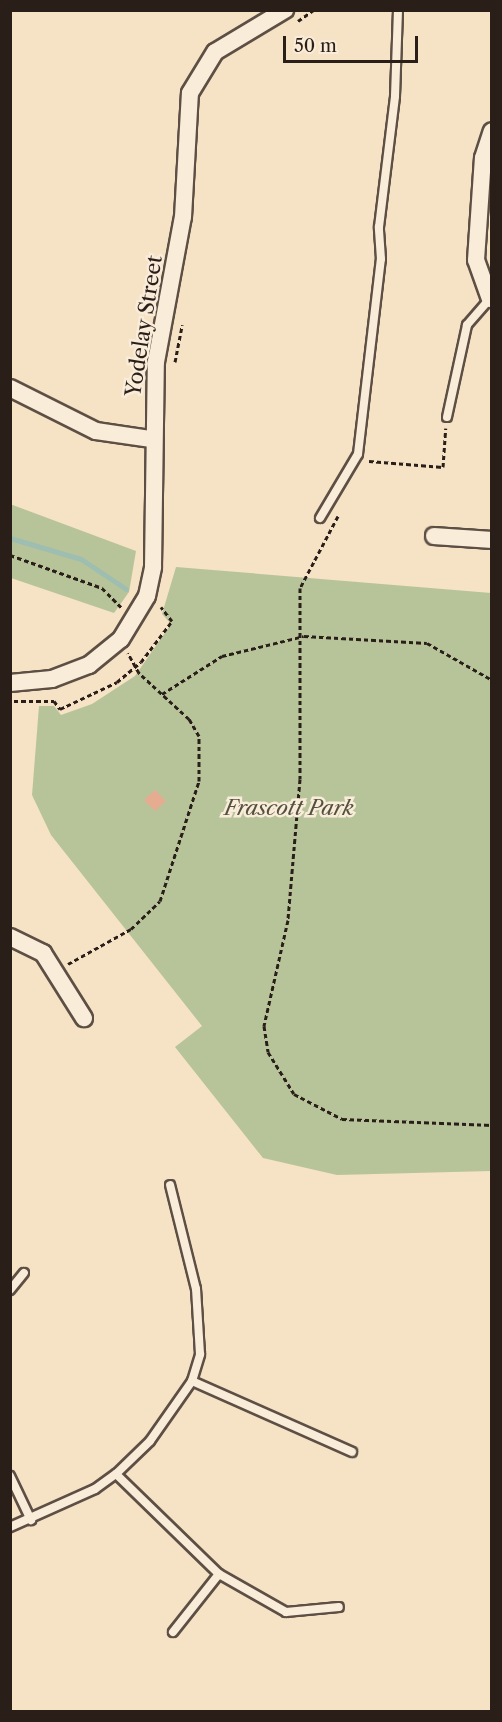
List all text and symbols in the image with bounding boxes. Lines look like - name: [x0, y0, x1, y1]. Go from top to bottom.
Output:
- scale bar: [286, 24, 421, 62]
- text: 50 m: [294, 35, 337, 57]
- street label: Yodelay Street: [120, 253, 168, 399]
- park label: Frascott Park: [224, 795, 354, 821]

